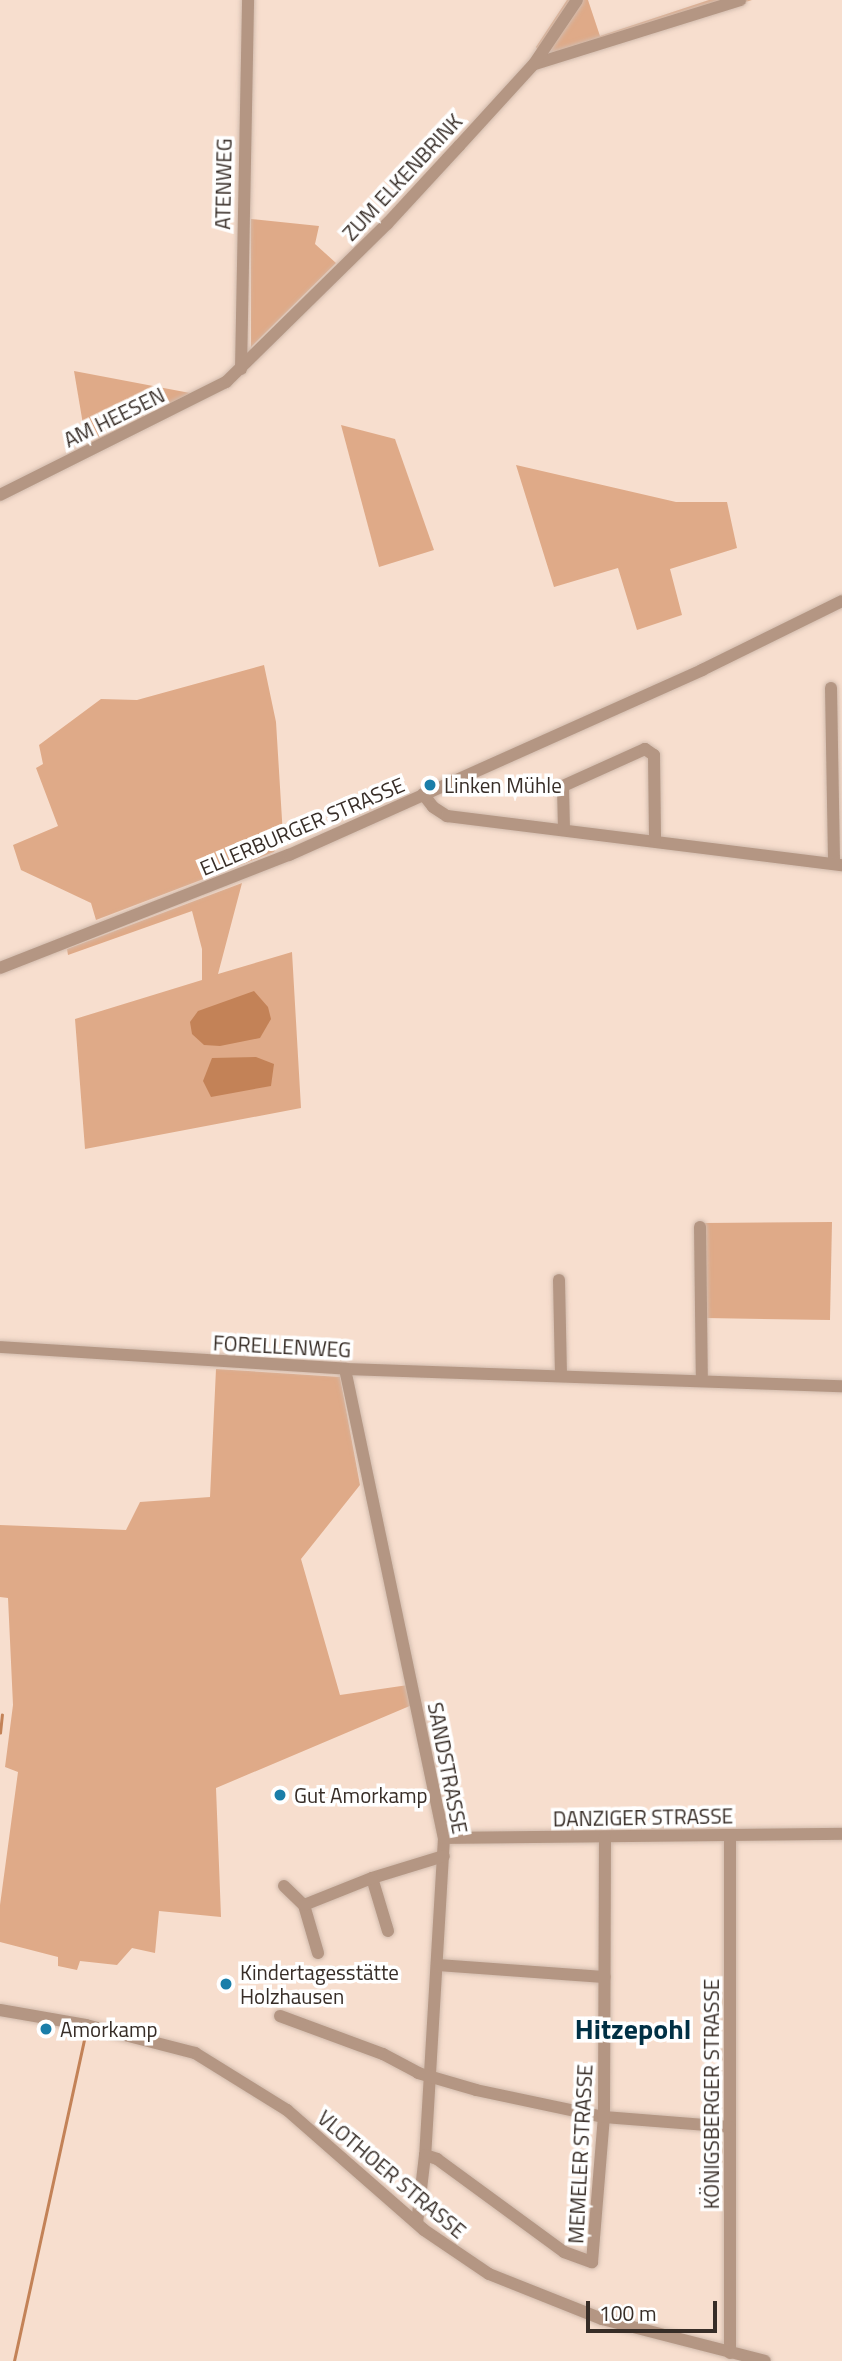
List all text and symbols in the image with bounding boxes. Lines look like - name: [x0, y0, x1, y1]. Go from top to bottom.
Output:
- street label: ZUM ELKENBRINK: [337, 109, 467, 245]
- street label: ATENWEG: [210, 138, 236, 230]
- street label: AM HEESEN: [59, 382, 169, 452]
- street label: ELLERBURGER STRASSE: [196, 771, 408, 881]
- place label: Linken Mühle: [444, 772, 562, 798]
- marker: Linken Mühle: [422, 777, 438, 793]
- street label: FORELLENWEG: [212, 1330, 352, 1362]
- street label: SANDSTRASSE: [423, 1700, 473, 1836]
- place label: Gut Amorkamp: [294, 1782, 428, 1808]
- marker: Gut Amorkamp: [272, 1787, 288, 1803]
- street label: DANZIGER STRASSE: [553, 1803, 733, 1831]
- place label: Kindertagesstätte Holzhausen: [240, 1959, 399, 2009]
- marker: Kindertagesstätte Holzhausen: [218, 1976, 234, 1992]
- street label: KÖNIGSBERGER STRASSE: [698, 1979, 724, 2209]
- district label: Hitzepohl: [575, 2012, 691, 2046]
- place label: Amorkamp: [60, 2016, 158, 2042]
- marker: Amorkamp: [38, 2021, 54, 2037]
- street label: MEMELER STRASSE: [563, 2064, 597, 2244]
- street label: VLOTHOER STRASSE: [313, 2105, 471, 2243]
- scale bar: [590, 2288, 721, 2332]
- text: 100 m: [599, 2297, 656, 2329]

